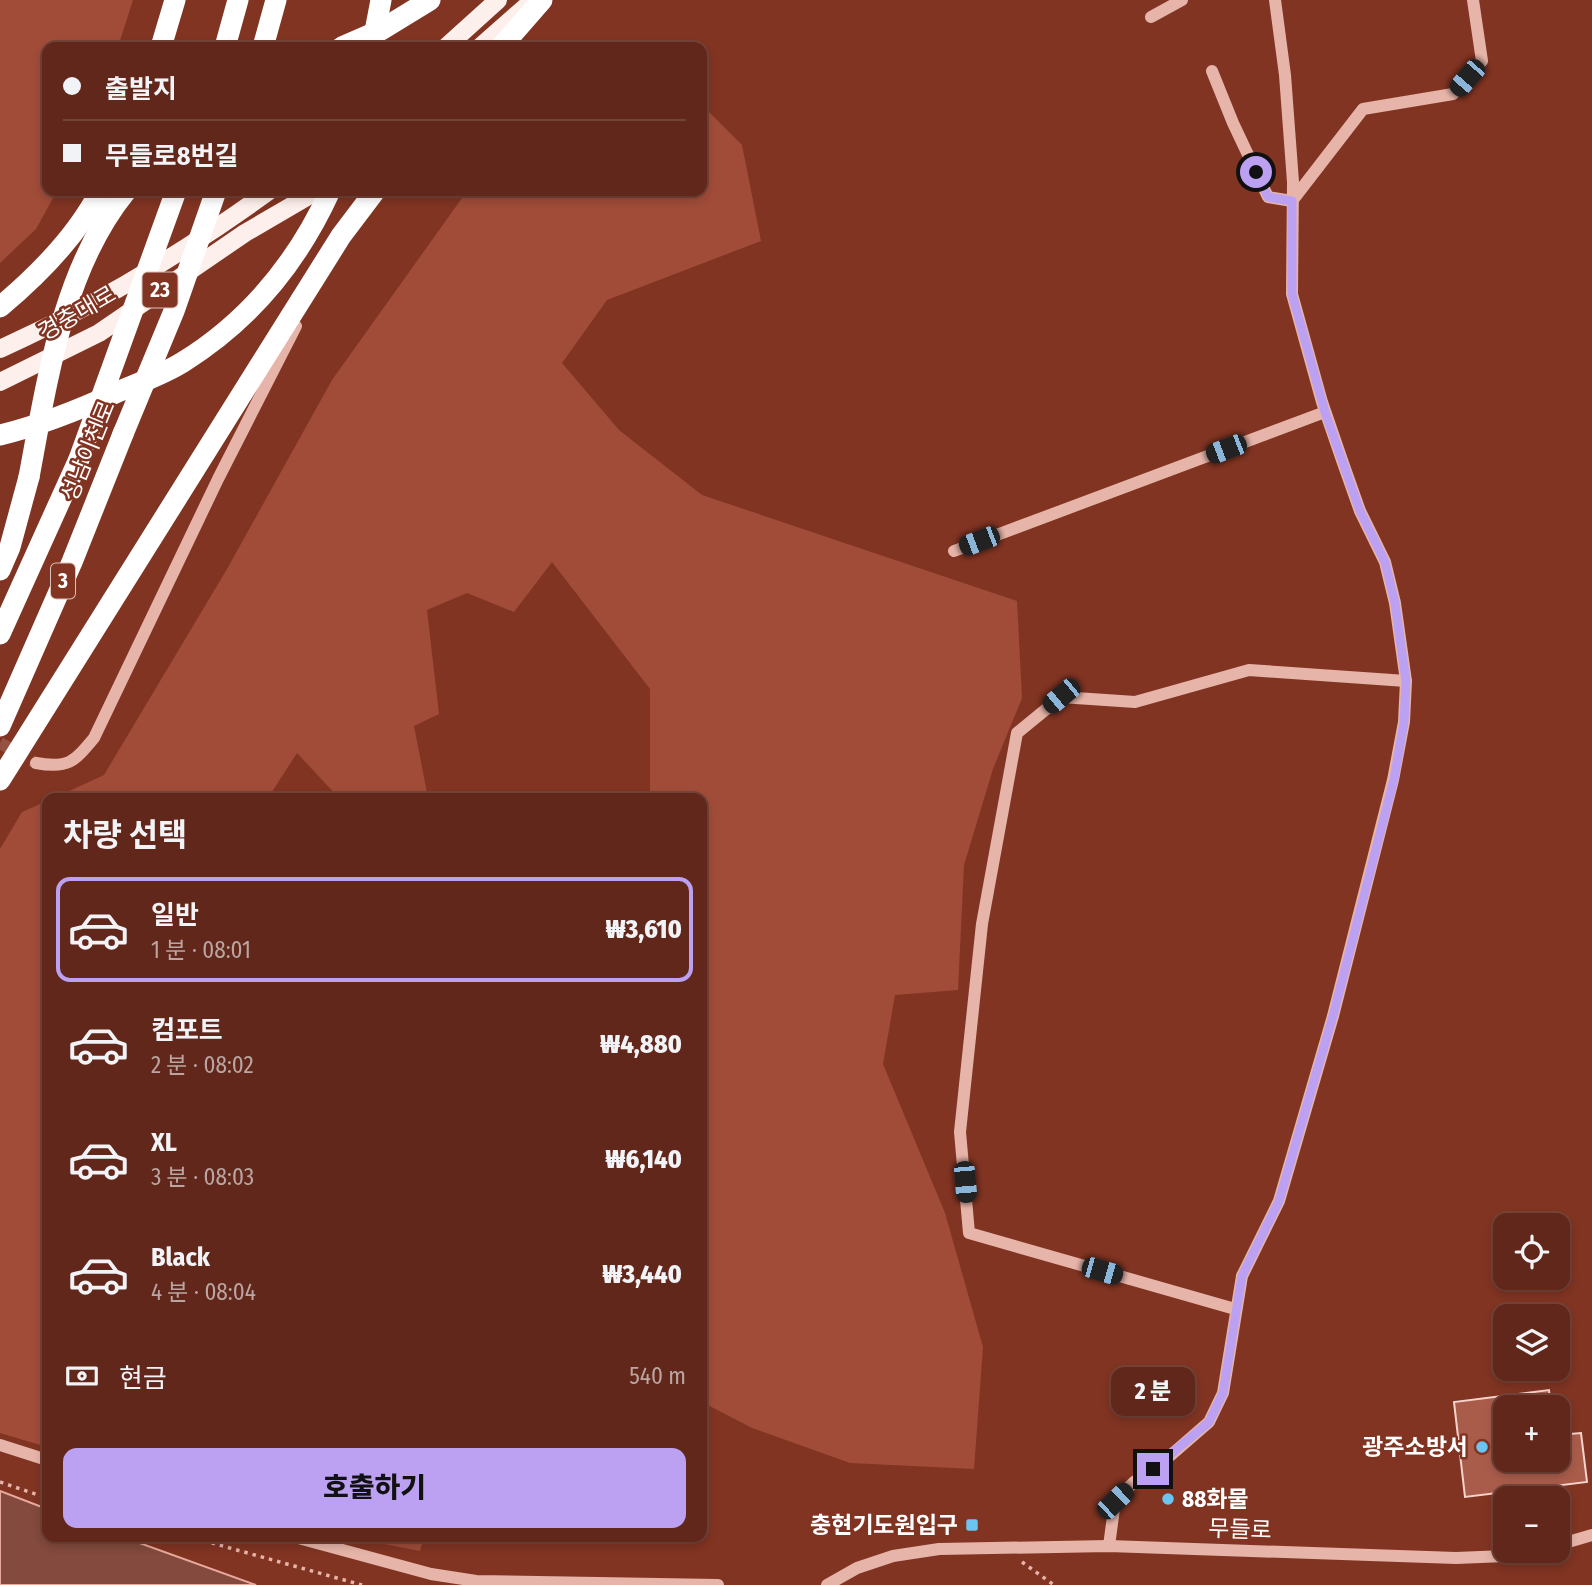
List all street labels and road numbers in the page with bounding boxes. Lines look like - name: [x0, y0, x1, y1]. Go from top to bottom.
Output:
- road number: 23: [142, 272, 178, 308]
- street label: 경충대로: [33, 280, 121, 346]
- street label: 성남이천로: [55, 397, 121, 505]
- road number: 3: [51, 564, 75, 598]
- street label: 무들로: [1208, 1514, 1272, 1544]

